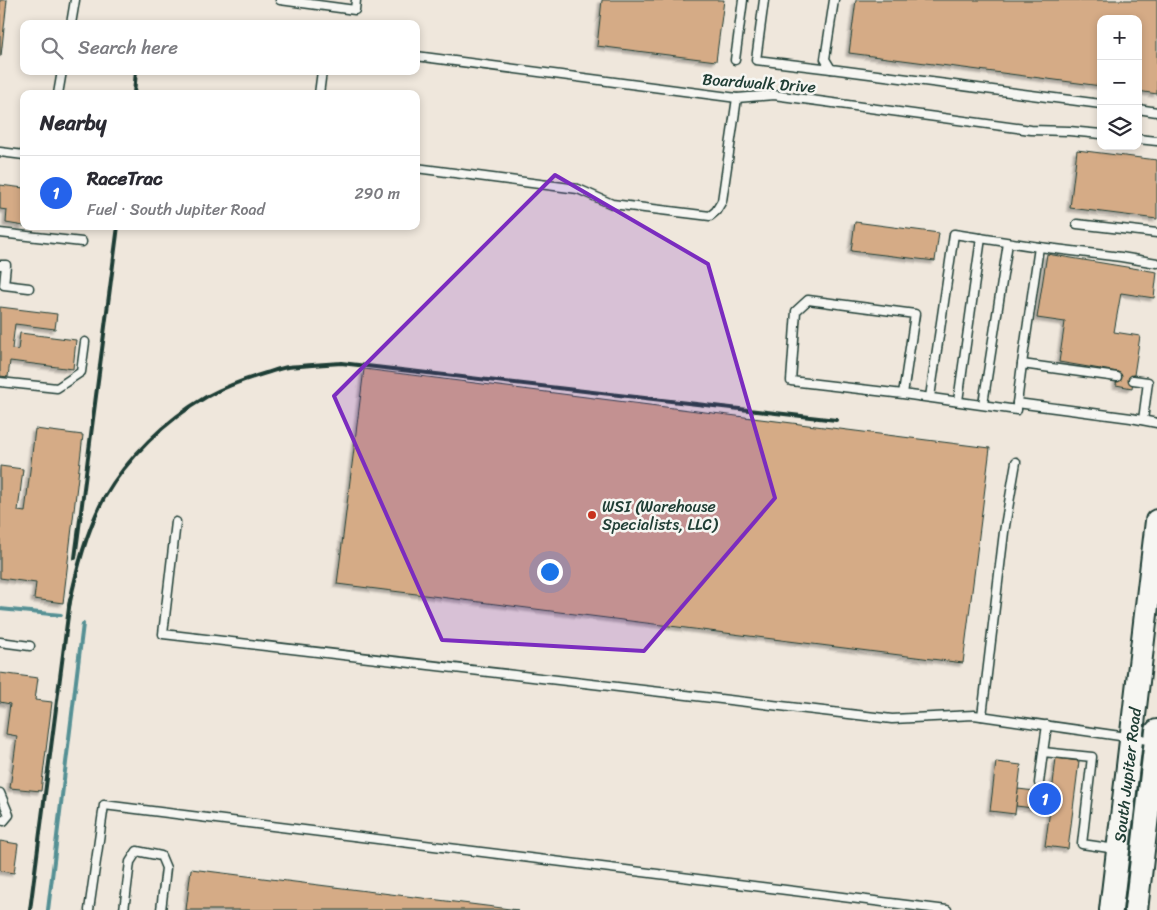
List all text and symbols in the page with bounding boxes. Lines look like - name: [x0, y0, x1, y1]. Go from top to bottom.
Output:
- map controls: [1097, 15, 1142, 150]
- button: +: [1097, 15, 1142, 60]
- search box: [20, 20, 420, 75]
- text: Search here: [78, 31, 178, 64]
- icon: search: [38, 34, 66, 62]
- button: −: [1097, 60, 1142, 105]
- street label: Boardwalk Drive: [701, 65, 817, 101]
- text: Nearby: [40, 104, 106, 142]
- button: layers: [1097, 105, 1142, 150]
- text: RaceTrac: [87, 162, 163, 195]
- text: 1: [53, 179, 59, 208]
- text: 290 m: [354, 179, 400, 208]
- text: Fuel · South Jupiter Road: [87, 195, 265, 224]
- place label: WSI (Warehouse Specialists, LLC): [602, 492, 719, 539]
- marker: WSI (Warehouse Specialists, LLC): [586, 509, 598, 521]
- your location: [537, 559, 563, 585]
- street label: South Jupiter Road: [1105, 704, 1150, 844]
- pin: 1: [1029, 780, 1061, 818]

